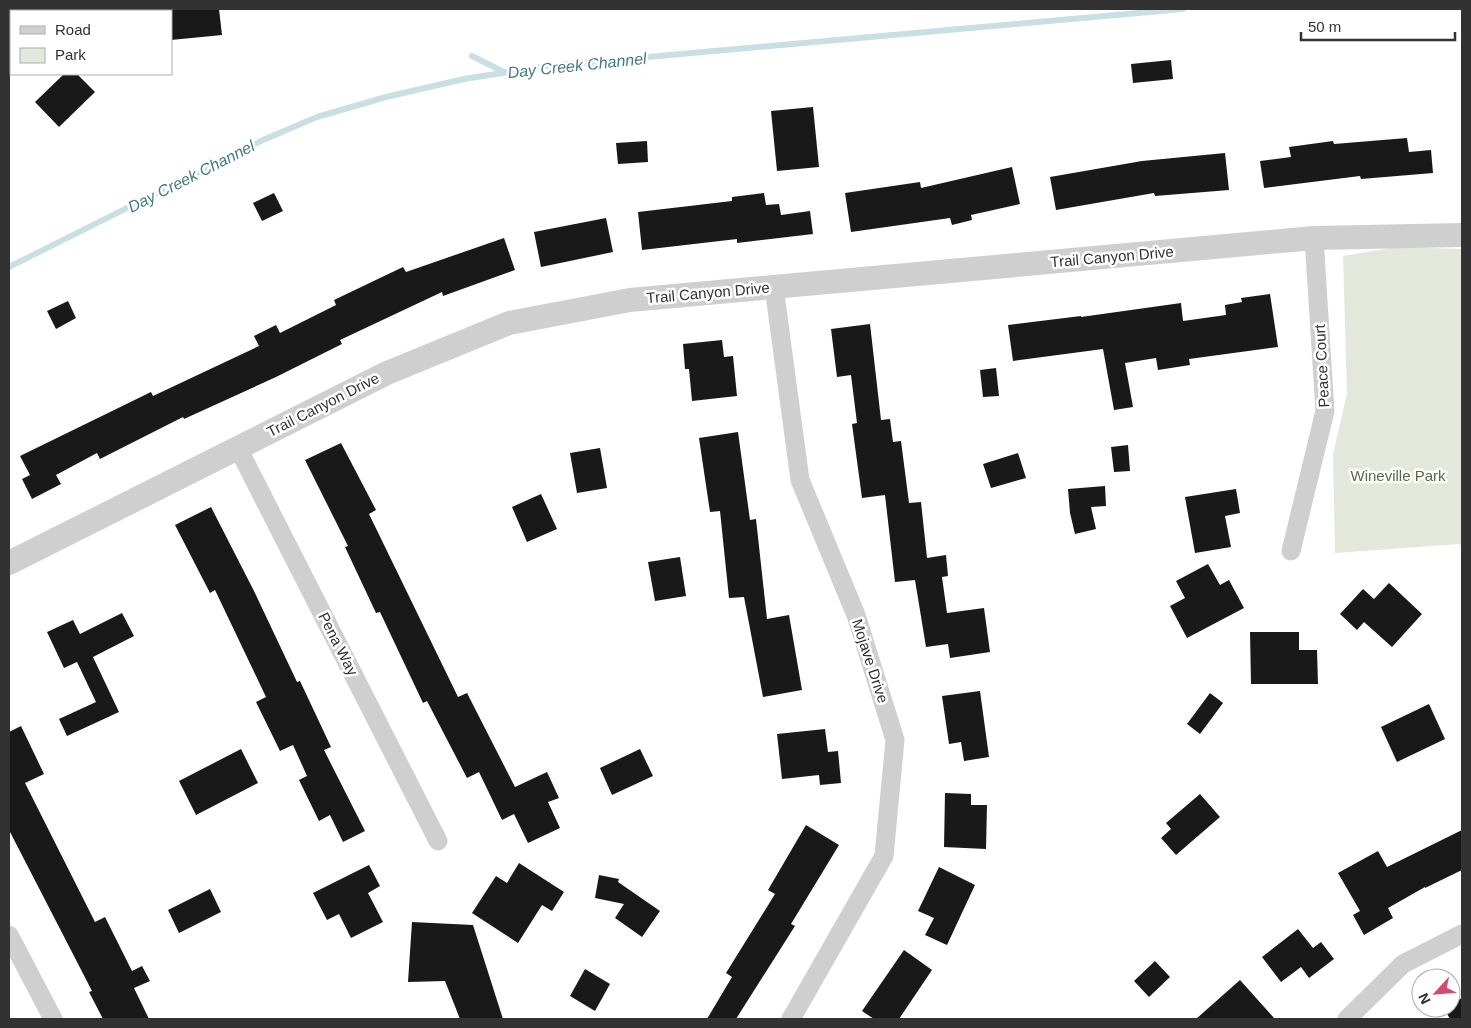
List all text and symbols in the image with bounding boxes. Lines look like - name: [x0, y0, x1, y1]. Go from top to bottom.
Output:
- legend: [10, 10, 172, 75]
- scale bar: [1301, 10, 1455, 42]
- text: 50 m: [1308, 18, 1341, 35]
- text: Road: [55, 21, 91, 38]
- text: Park: [55, 46, 86, 63]
- water label: Day Creek Channel: [507, 50, 648, 81]
- water label: Day Creek Channel: [125, 137, 258, 216]
- street label: Trail Canyon Drive: [1050, 243, 1174, 270]
- street label: Trail Canyon Drive: [646, 279, 770, 306]
- street label: Peace Court: [1311, 323, 1332, 408]
- street label: Trail Canyon Drive: [264, 369, 382, 440]
- park label: Wineville Park: [1350, 467, 1446, 484]
- street label: Pena Way: [315, 609, 362, 679]
- street label: Mojave Drive: [849, 617, 892, 705]
- north arrow: [1411, 968, 1461, 1018]
- text: N: [1415, 991, 1434, 1007]

